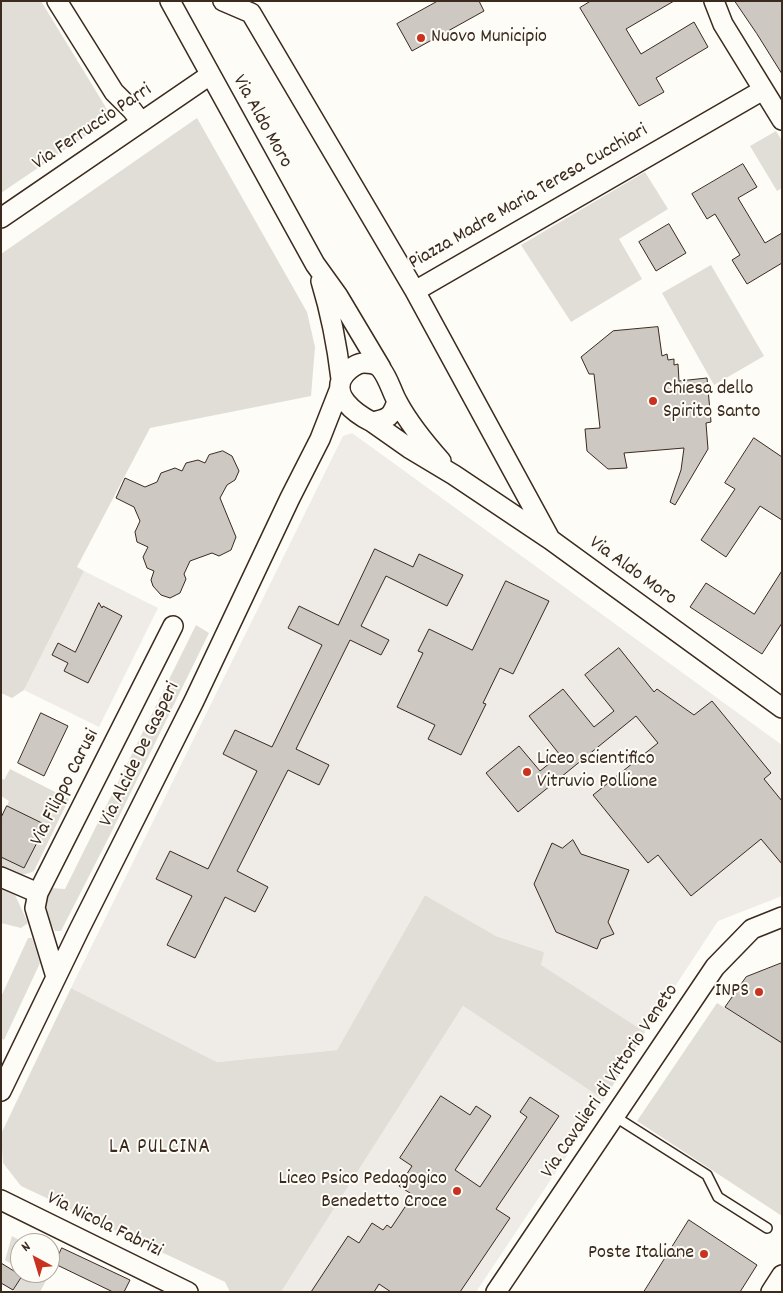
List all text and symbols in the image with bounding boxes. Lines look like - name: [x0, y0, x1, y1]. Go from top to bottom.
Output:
- place label: Nuovo Municipio: [431, 26, 547, 50]
- marker: Nuovo Municipio: [415, 32, 427, 44]
- street label: Via Aldo Moro: [226, 71, 296, 173]
- street label: Via Ferruccio Parri: [29, 79, 157, 177]
- street label: Piazza Madre Maria Teresa Cucchiari: [405, 120, 653, 276]
- place label: Chiesa dello Spirito Santo: [663, 378, 760, 425]
- marker: Chiesa dello Spirito Santo: [647, 395, 659, 407]
- street label: Via Aldo Moro: [583, 532, 681, 612]
- street label: Via Alcide De Gasperi: [96, 679, 186, 831]
- street label: Via Filippo Carusi: [26, 726, 106, 850]
- place label: Liceo scientifico Vitruvio Pollione: [537, 748, 657, 795]
- marker: Liceo scientifico Vitruvio Pollione: [521, 766, 533, 778]
- street label: Via Cavalieri di Vittorio Veneto: [537, 980, 685, 1184]
- place label: INPS: [715, 980, 749, 1004]
- marker: INPS: [753, 986, 765, 998]
- district label: LA PULCINA: [108, 1136, 212, 1162]
- place label: Liceo Psico Pedagogico Benedetto Croce: [279, 1168, 447, 1215]
- marker: Liceo Psico Pedagogico Benedetto Croce: [451, 1185, 463, 1197]
- street label: Via Nicola Fabrizi: [42, 1188, 166, 1264]
- north arrow: [10, 1233, 60, 1283]
- text: N: [17, 1237, 35, 1257]
- place label: Poste Italiane: [588, 1242, 694, 1266]
- marker: Poste Italiane: [698, 1248, 710, 1260]

